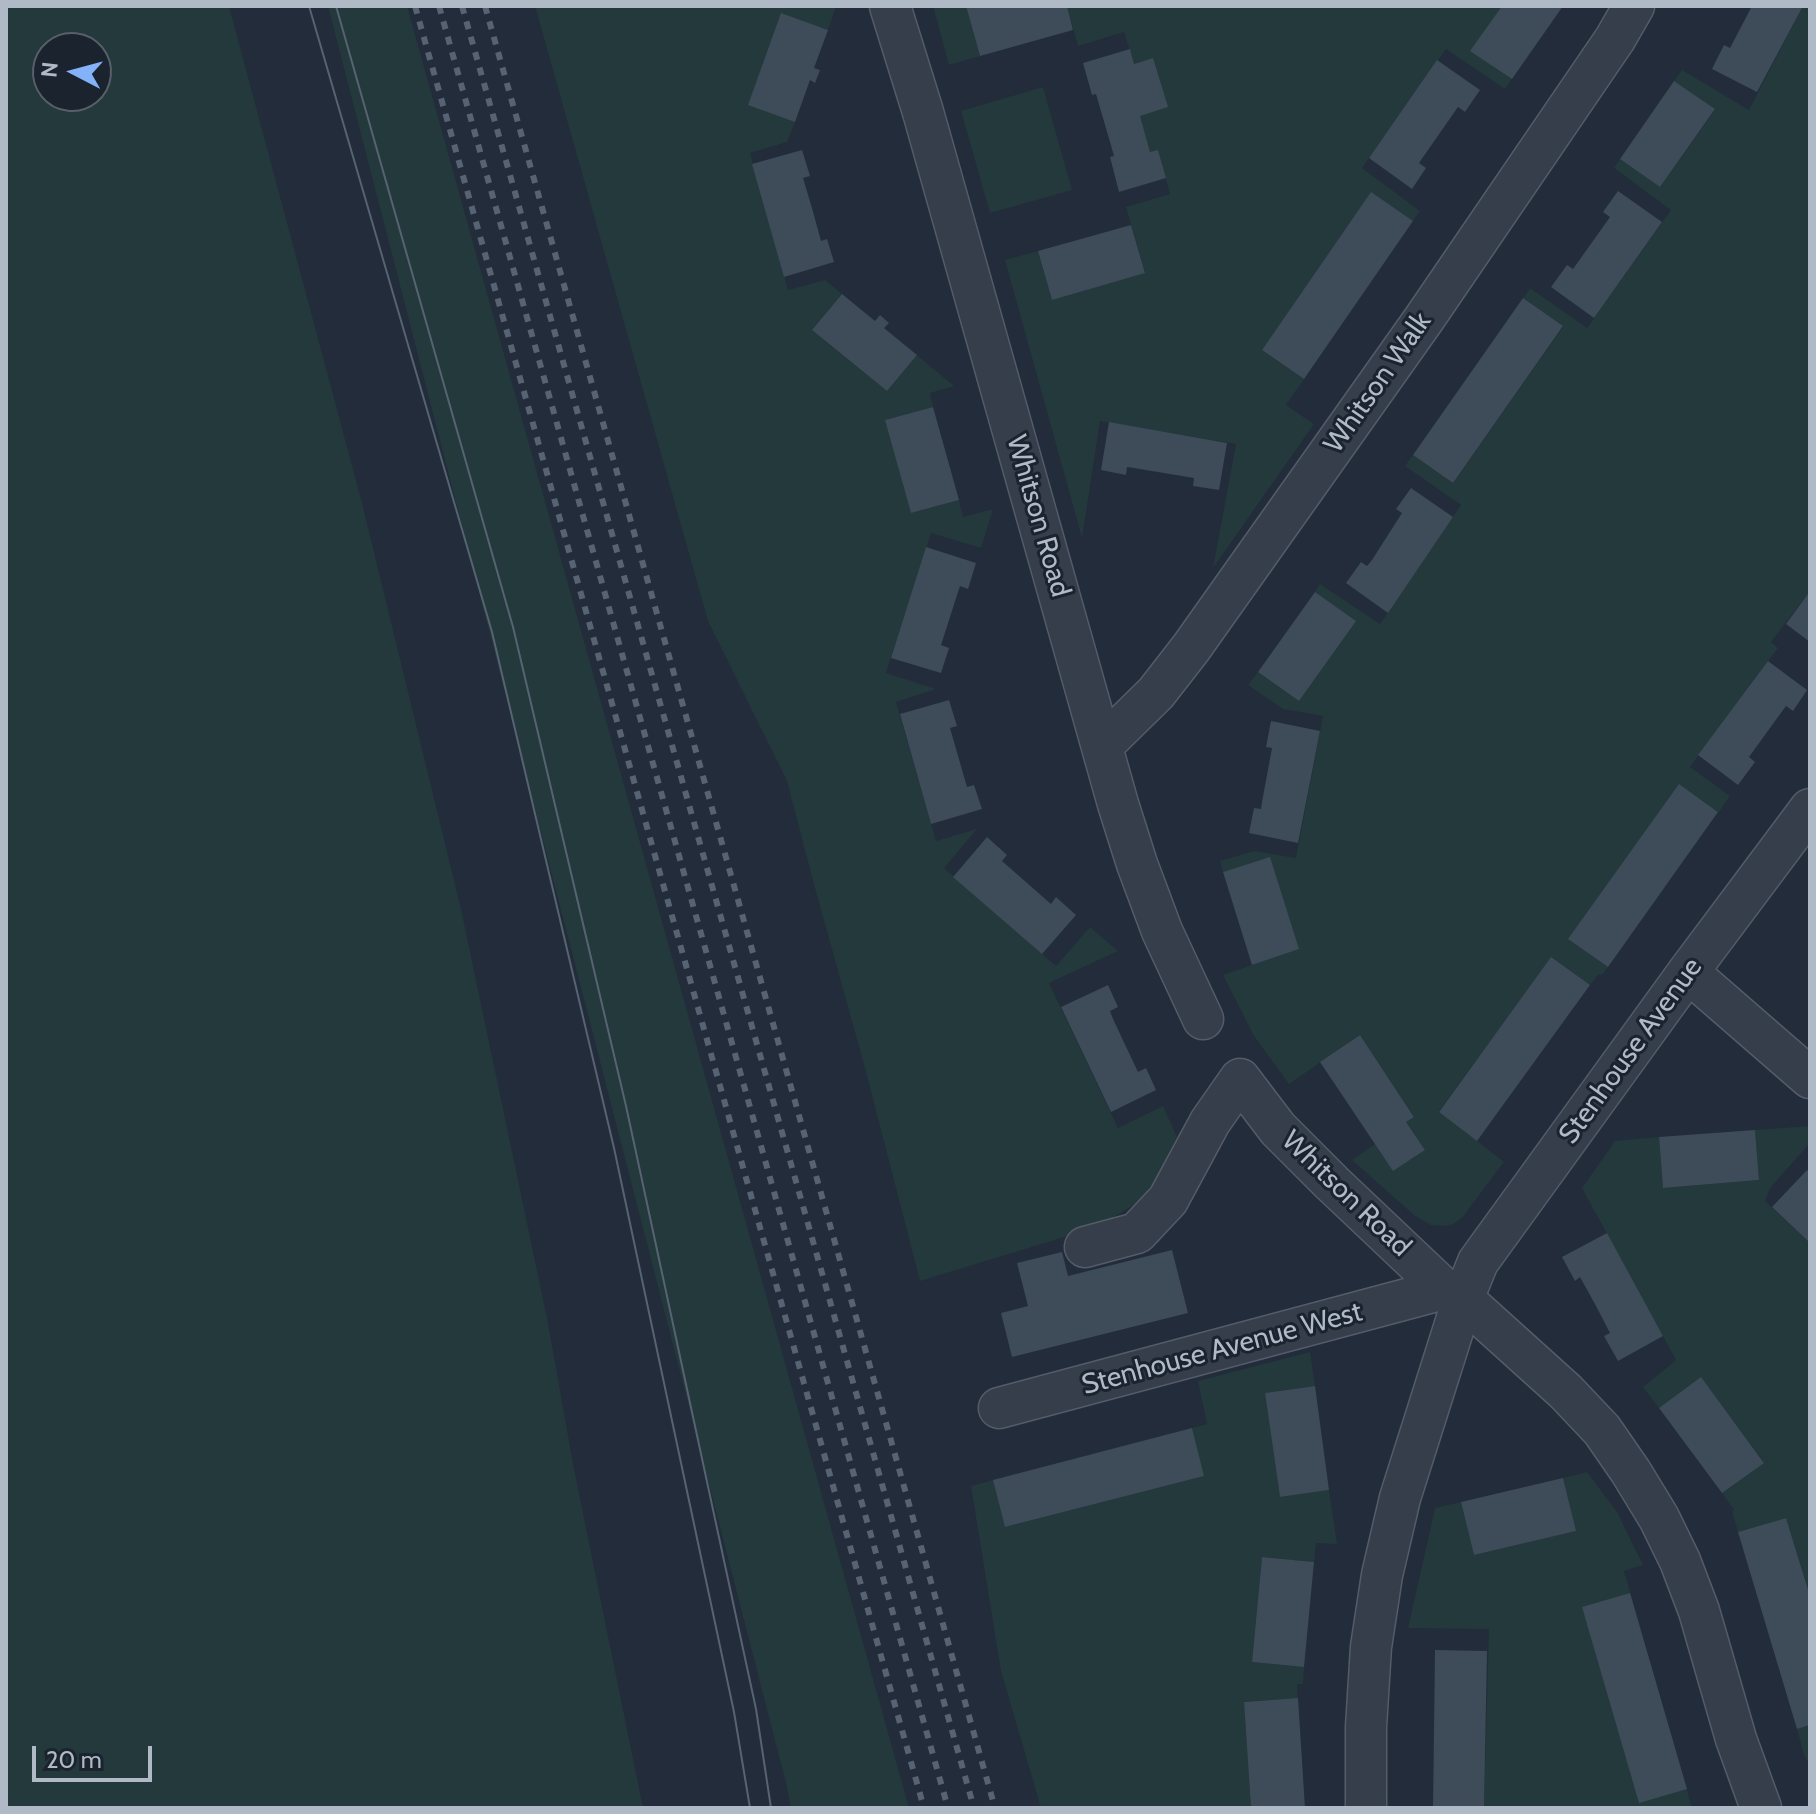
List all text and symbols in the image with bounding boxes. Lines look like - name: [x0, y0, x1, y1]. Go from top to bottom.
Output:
- north arrow: [32, 32, 112, 112]
- text: N: [35, 60, 64, 79]
- street label: Whitson Walk: [1317, 306, 1439, 460]
- street label: Whitson Road: [999, 431, 1077, 601]
- street label: Stenhouse Avenue: [1552, 952, 1710, 1150]
- street label: Whitson Road: [1274, 1124, 1418, 1264]
- street label: Stenhouse Avenue West: [1078, 1295, 1366, 1403]
- scale bar: [36, 1730, 156, 1780]
- text: 20 m: [46, 1745, 102, 1774]

